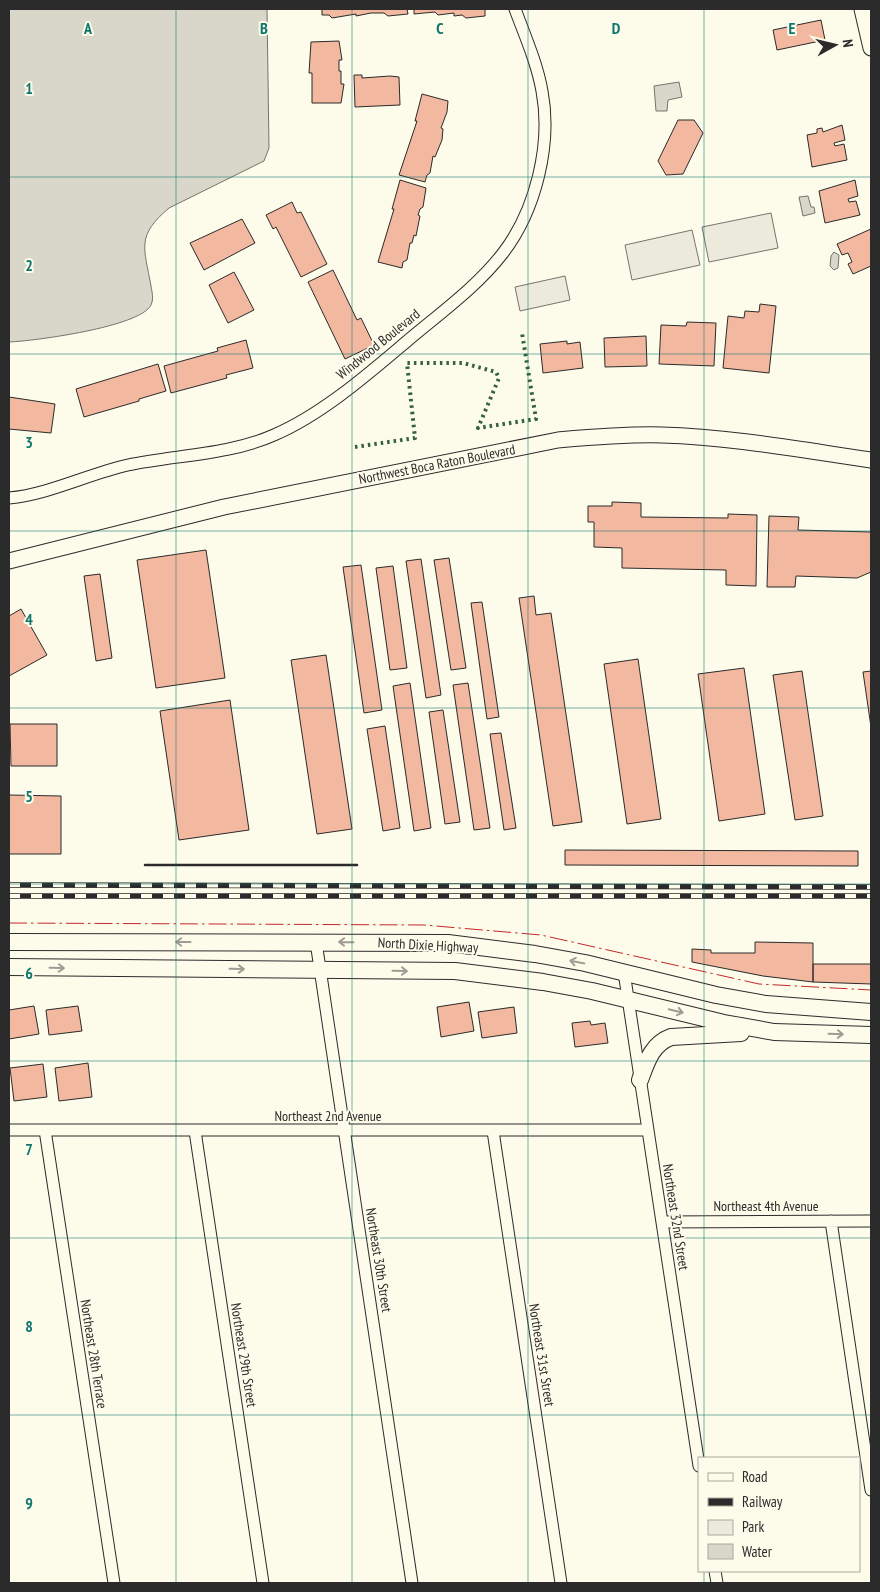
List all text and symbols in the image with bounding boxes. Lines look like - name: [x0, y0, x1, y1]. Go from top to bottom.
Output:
- text: A: [83, 18, 93, 38]
- text: B: [260, 18, 268, 38]
- text: C: [436, 18, 444, 38]
- text: D: [612, 18, 621, 38]
- text: E: [789, 18, 796, 38]
- north arrow: [810, 20, 860, 70]
- text: N: [838, 38, 857, 48]
- text: 1: [25, 78, 33, 98]
- text: 2: [25, 255, 33, 275]
- street label: Windwood Boulevard: [333, 305, 423, 383]
- text: 3: [25, 432, 33, 452]
- street label: Northwest Boca Raton Boulevard: [357, 440, 517, 488]
- text: 4: [25, 609, 33, 629]
- text: 5: [25, 786, 33, 806]
- street label: North Dixie Highway: [377, 933, 479, 957]
- one-way arrow: [175, 937, 192, 947]
- one-way arrow: [338, 937, 354, 947]
- one-way arrow: [569, 957, 585, 966]
- text: 6: [25, 963, 33, 983]
- one-way arrow: [49, 963, 65, 972]
- one-way arrow: [229, 964, 245, 974]
- one-way arrow: [392, 966, 408, 976]
- one-way arrow: [667, 1007, 683, 1016]
- one-way arrow: [828, 1029, 844, 1038]
- street label: Northeast 2nd Avenue: [274, 1107, 382, 1125]
- text: 7: [25, 1139, 33, 1159]
- street label: Northeast 32nd Street: [659, 1163, 693, 1272]
- street label: Northeast 4th Avenue: [714, 1197, 819, 1215]
- street label: Northeast 30th Street: [362, 1207, 396, 1314]
- street label: Northeast 28th Terrace: [76, 1298, 112, 1410]
- street label: Northeast 29th Street: [227, 1302, 261, 1409]
- street label: Northeast 31st Street: [525, 1302, 559, 1408]
- text: 8: [25, 1316, 33, 1336]
- legend: [698, 1457, 860, 1572]
- text: Road: [742, 1467, 768, 1486]
- text: Railway: [742, 1492, 783, 1511]
- text: 9: [25, 1493, 33, 1513]
- text: Park: [742, 1517, 764, 1536]
- text: Water: [742, 1542, 773, 1561]

